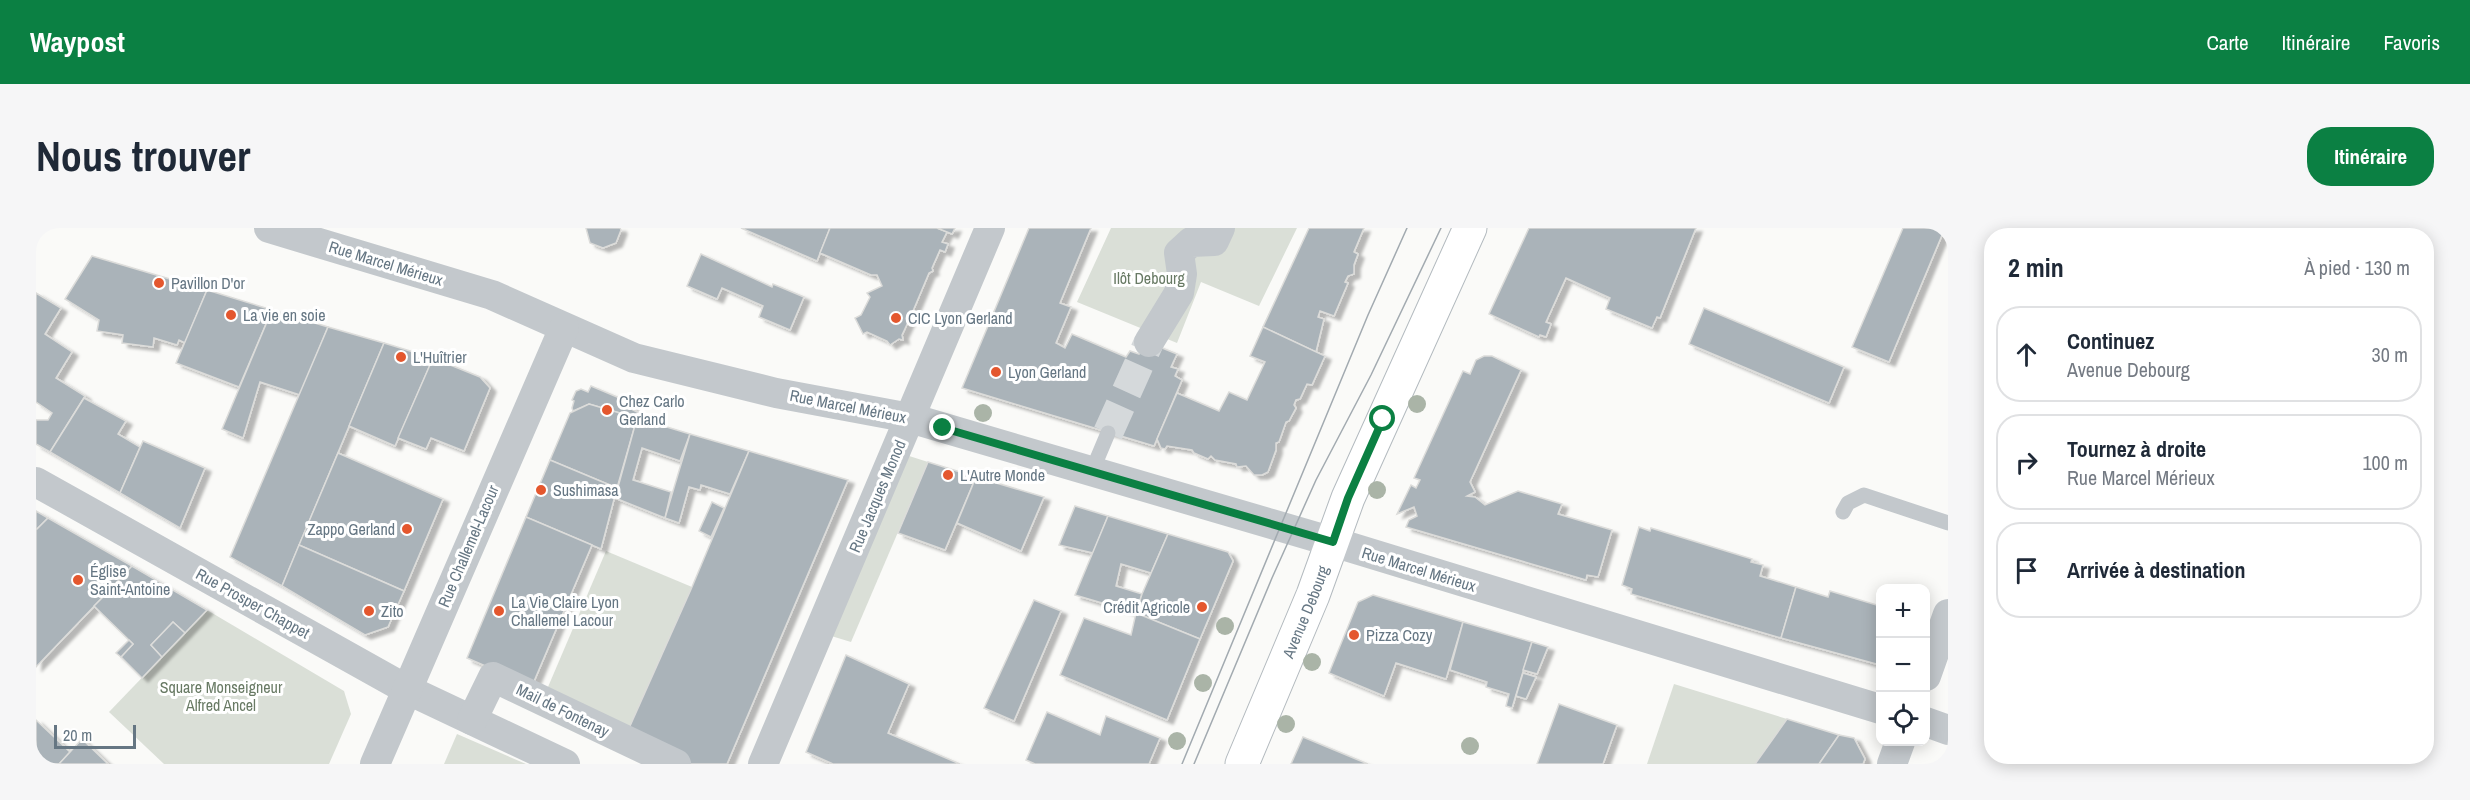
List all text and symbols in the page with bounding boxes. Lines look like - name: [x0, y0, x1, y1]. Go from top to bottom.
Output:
- text: Waypost: [30, 23, 125, 61]
- text: Carte: [2206, 28, 2249, 57]
- text: Itinéraire: [2282, 28, 2350, 57]
- text: Favoris: [2383, 28, 2440, 57]
- button: Itinéraire: [2307, 127, 2434, 186]
- text: Nous trouver: [36, 128, 250, 184]
- street label: Rue Marcel Mérieux: [326, 235, 446, 291]
- text: 2 min: [2008, 250, 2064, 285]
- text: À pied · 130 m: [2304, 254, 2410, 281]
- park label: Ilôt Debourg: [1113, 267, 1185, 289]
- place label: Pavillon D'or: [171, 272, 246, 294]
- marker: Pavillon D'or: [152, 276, 166, 290]
- place label: La vie en soie: [243, 304, 325, 326]
- place label: CIC Lyon Gerland: [908, 307, 1013, 329]
- marker: La vie en soie: [224, 308, 238, 322]
- marker: CIC Lyon Gerland: [889, 311, 903, 325]
- text: Continuez: [2067, 326, 2154, 356]
- icon: ahead: [2010, 338, 2043, 371]
- text: 30 m: [2372, 341, 2408, 368]
- place label: L'Huîtrier: [413, 346, 467, 368]
- marker: L'Huîtrier: [394, 350, 408, 364]
- text: Avenue Debourg: [2067, 356, 2190, 383]
- place label: Lyon Gerland: [1008, 361, 1086, 383]
- marker: Lyon Gerland: [989, 365, 1003, 379]
- street label: Rue Marcel Mérieux: [788, 384, 908, 428]
- place label: Chez Carlo Gerland: [619, 390, 685, 430]
- marker: Chez Carlo Gerland: [600, 403, 614, 417]
- route start: [1369, 405, 1395, 431]
- route end: [929, 414, 955, 440]
- text: Tournez à droite: [2067, 434, 2206, 464]
- street label: Rue Jacques Monod: [843, 436, 911, 556]
- icon: right: [2010, 446, 2043, 479]
- text: 100 m: [2362, 449, 2408, 476]
- place label: L'Autre Monde: [960, 464, 1045, 486]
- text: Rue Marcel Mérieux: [2067, 464, 2215, 491]
- marker: L'Autre Monde: [941, 468, 955, 482]
- place label: Sushimasa: [553, 479, 619, 501]
- street label: Rue Challemel-Lacour: [432, 481, 504, 610]
- marker: Sushimasa: [534, 483, 548, 497]
- place label: Zappo Gerland: [307, 518, 395, 540]
- marker: Zappo Gerland: [400, 522, 414, 536]
- street label: Rue Marcel Mérieux: [1359, 541, 1479, 597]
- icon: arrive: [2010, 554, 2043, 587]
- text: Arrivée à destination: [2067, 555, 2245, 585]
- place label: Église Saint-Antoine: [90, 560, 170, 600]
- street label: Avenue Debourg: [1276, 562, 1334, 662]
- street label: Rue Prosper Chappet: [192, 563, 314, 644]
- marker: Église Saint-Antoine: [71, 573, 85, 587]
- map controls: [1876, 584, 1930, 746]
- button: +: [1876, 584, 1930, 638]
- place label: La Vie Claire Lyon Challemel Lacour: [511, 591, 619, 631]
- place label: Crédit Agricole: [1103, 596, 1190, 618]
- place label: Zito: [381, 600, 404, 622]
- marker: Crédit Agricole: [1195, 600, 1209, 614]
- marker: Zito: [362, 604, 376, 618]
- marker: La Vie Claire Lyon Challemel Lacour: [492, 604, 506, 618]
- place label: Pizza Cozy: [1366, 624, 1433, 646]
- marker: Pizza Cozy: [1347, 628, 1361, 642]
- button: −: [1876, 638, 1930, 692]
- park label: Square Monseigneur Alfred Ancel: [160, 676, 283, 716]
- street label: Mail de Fontenay: [513, 678, 613, 742]
- button: locate: [1876, 692, 1930, 746]
- scale bar: [54, 722, 136, 750]
- text: 20 m: [63, 724, 92, 746]

